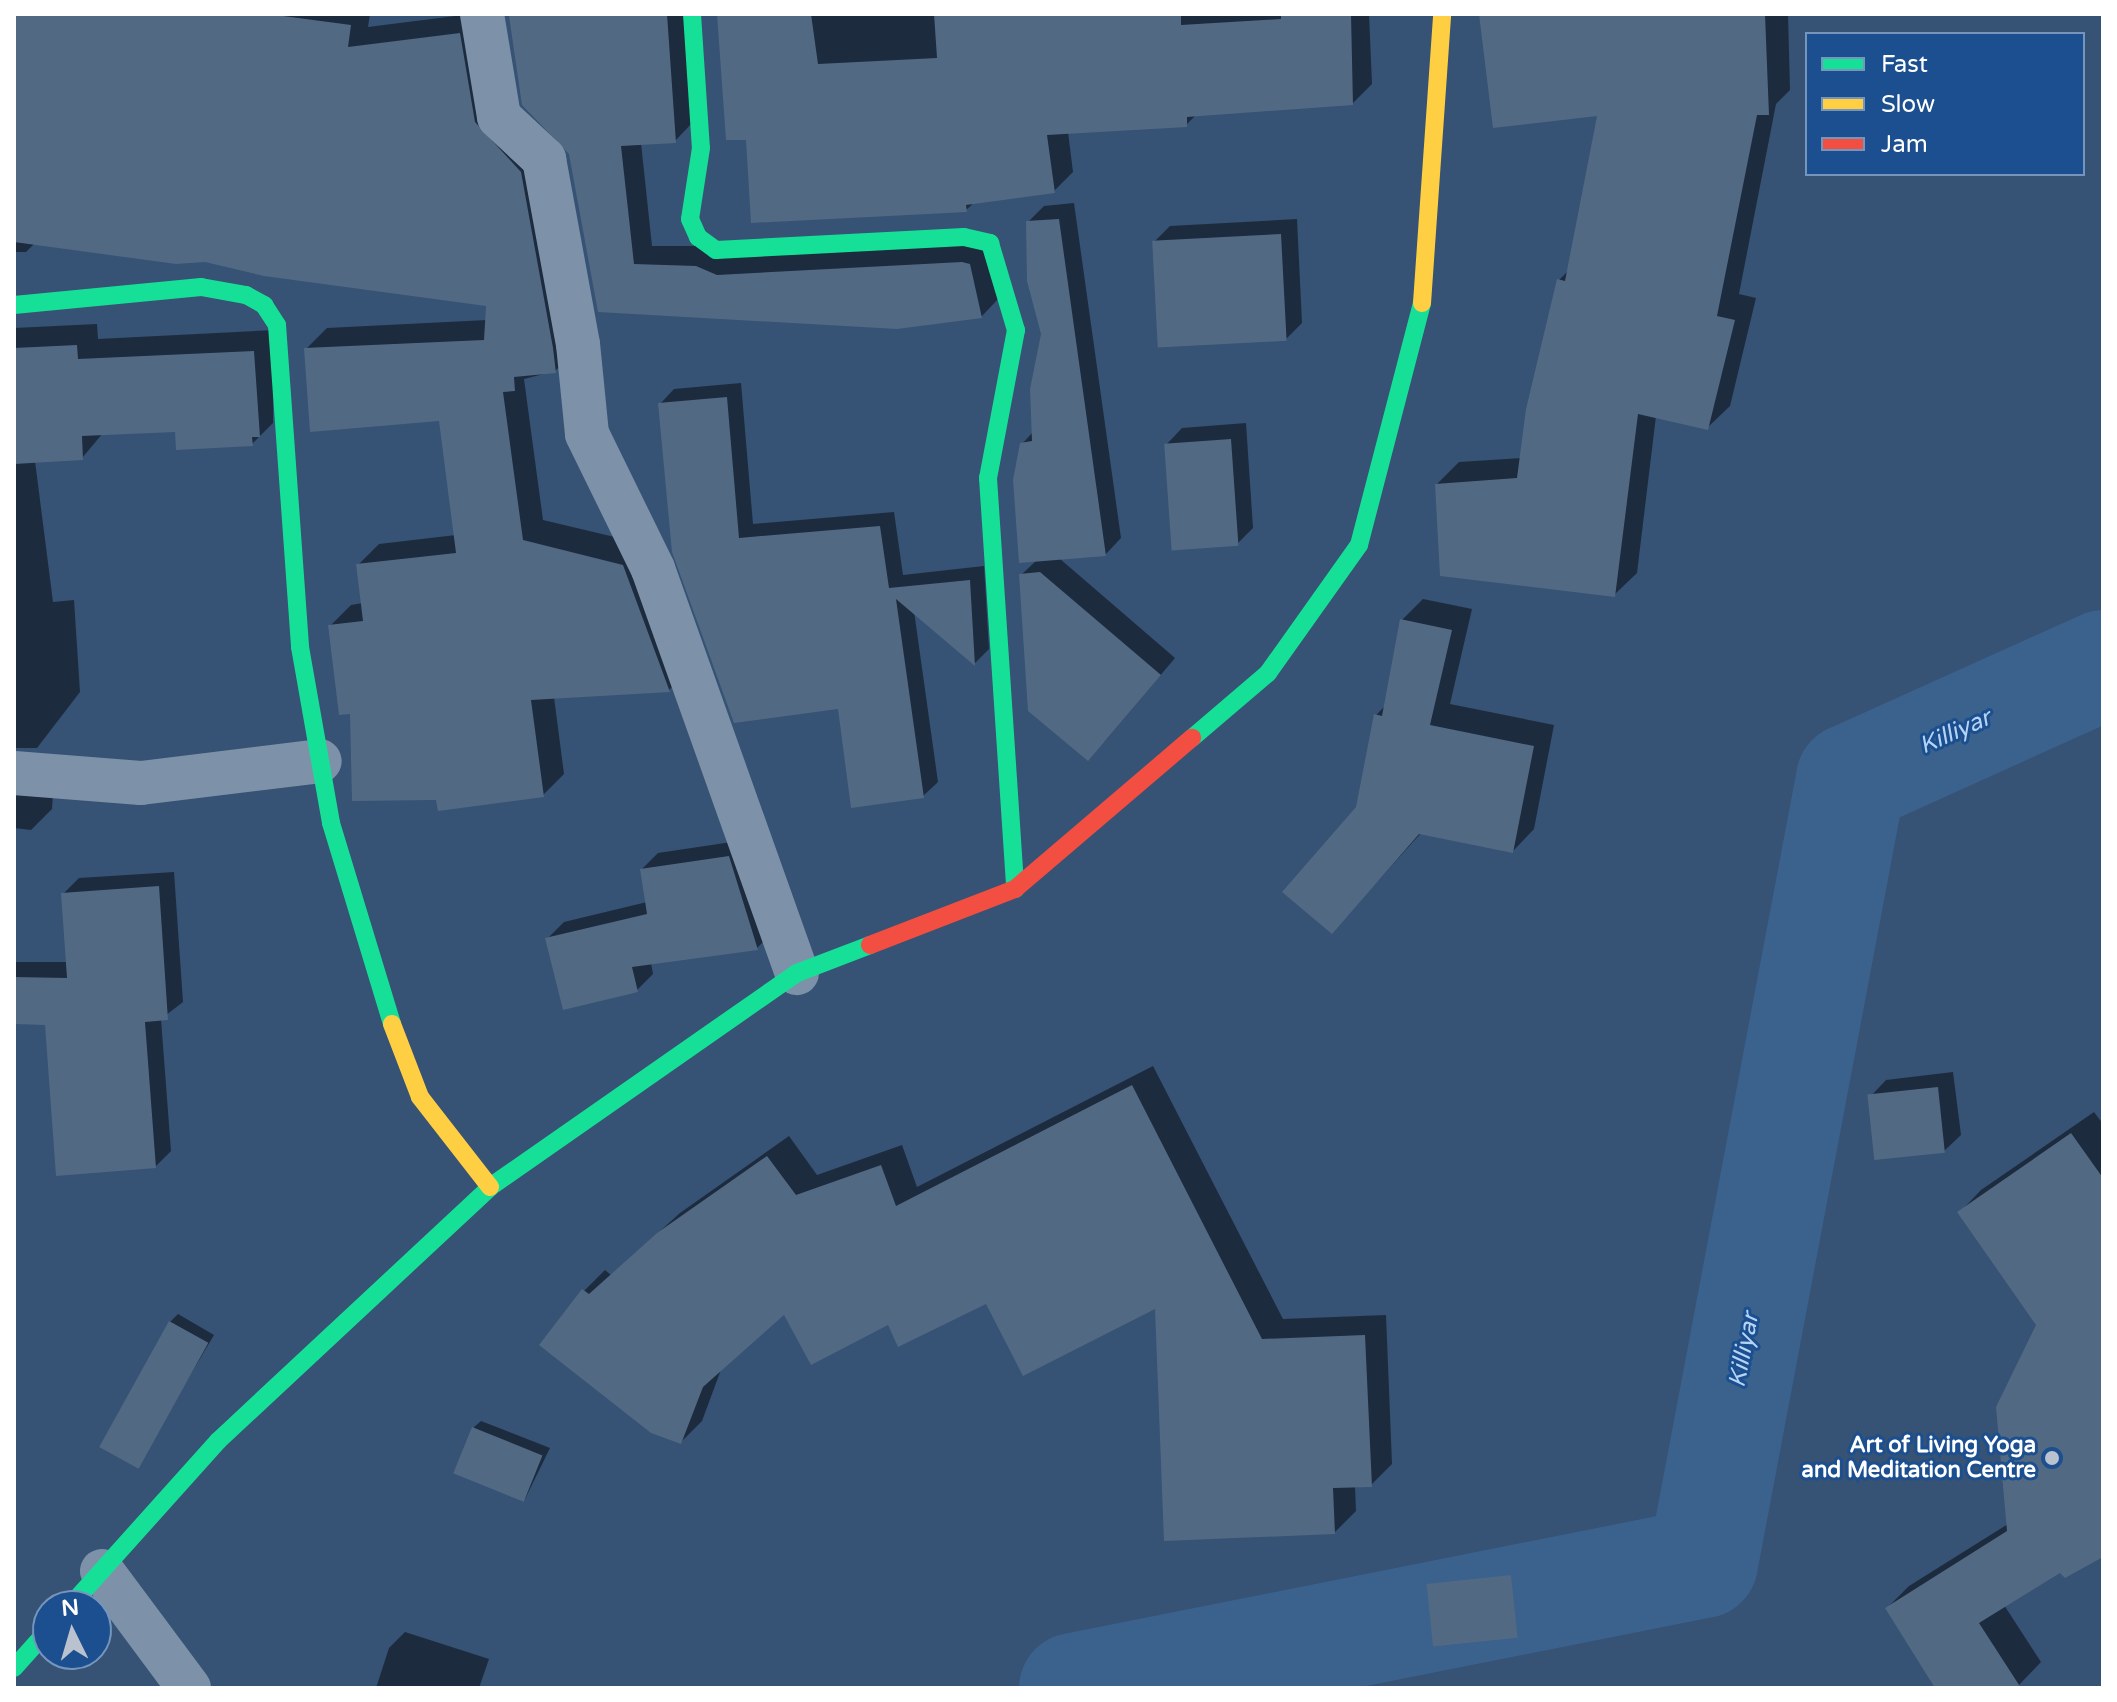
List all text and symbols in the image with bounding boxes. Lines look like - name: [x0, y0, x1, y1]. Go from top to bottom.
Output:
- legend: [1805, 32, 2085, 176]
- text: Fast: [1881, 50, 1928, 79]
- text: Slow: [1881, 90, 1935, 119]
- text: Jam: [1881, 130, 1928, 159]
- water label: Killiyar: [1915, 704, 1995, 760]
- water label: Killiyar: [1723, 1310, 1765, 1390]
- place label: Art of Living Yoga and Meditation Centre: [1802, 1432, 2036, 1484]
- marker: Art of Living Yoga and Meditation Centre: [2043, 1449, 2061, 1467]
- north arrow: [32, 1590, 112, 1670]
- text: N: [60, 1594, 80, 1622]

